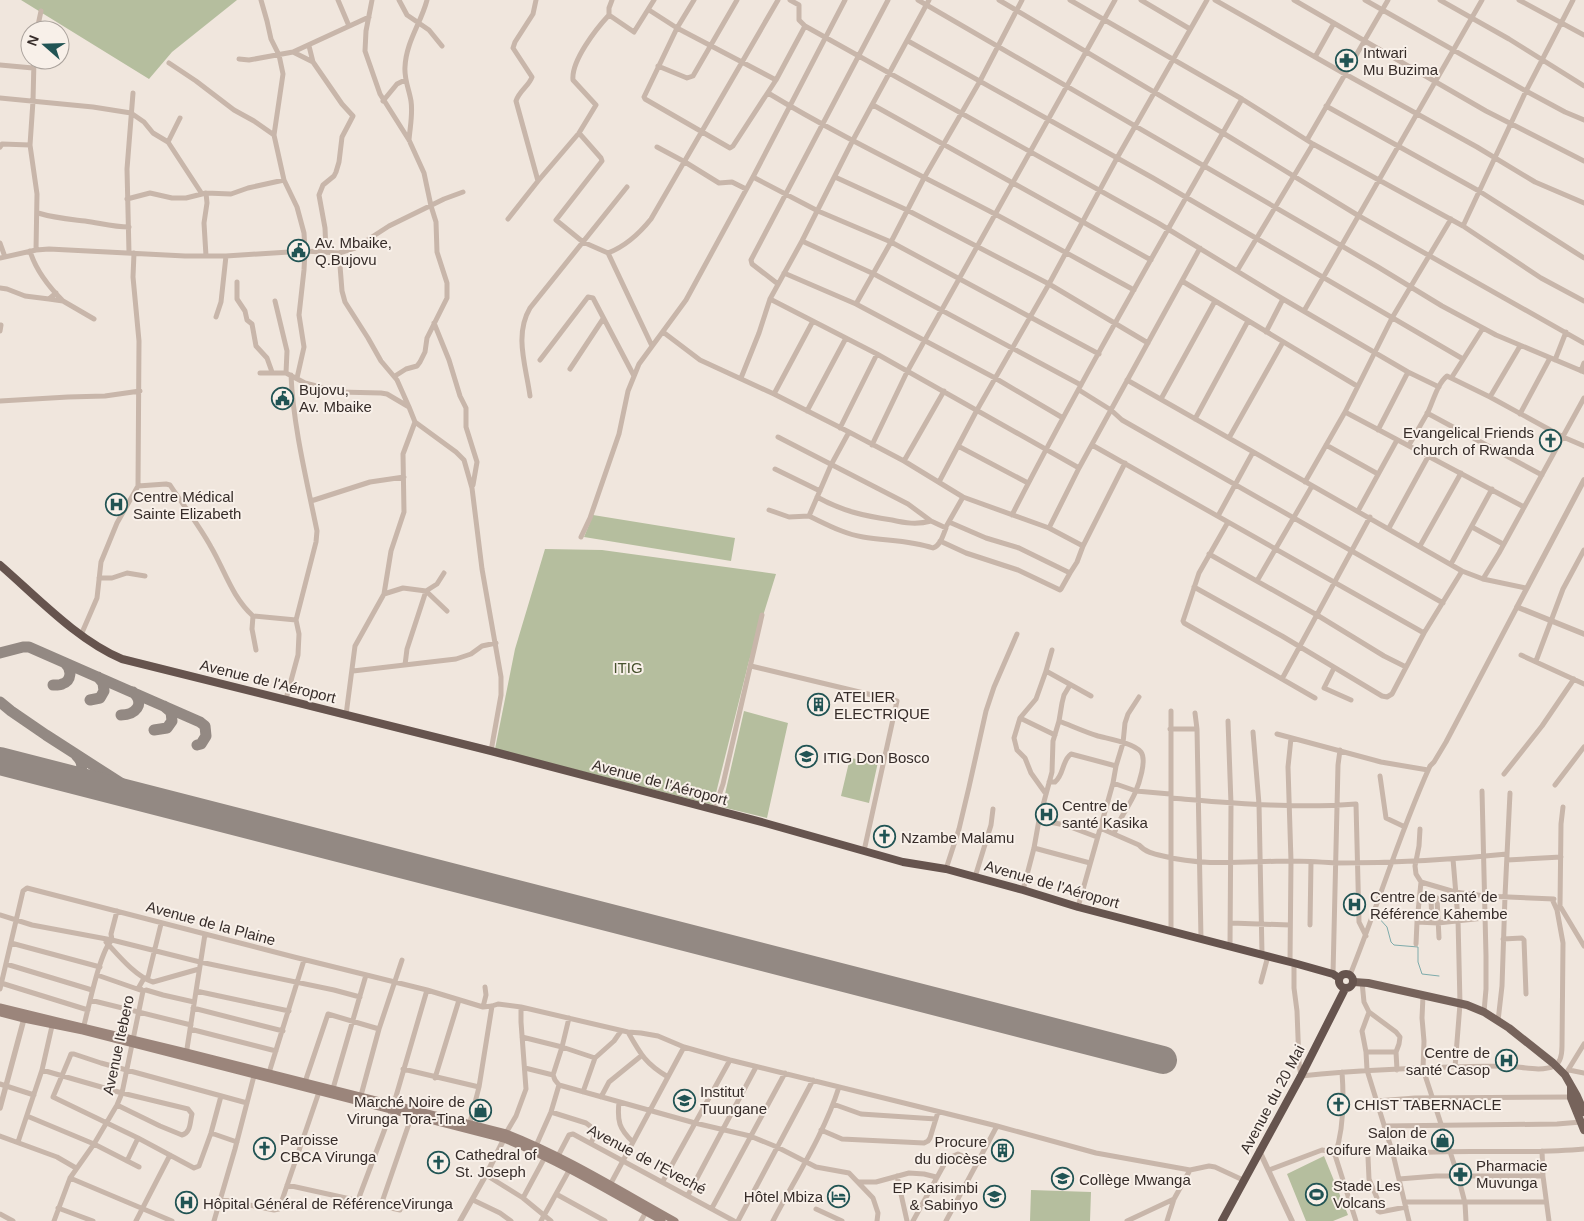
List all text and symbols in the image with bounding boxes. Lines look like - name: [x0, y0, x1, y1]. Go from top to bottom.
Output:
- north arrow: [20, 20, 70, 70]
- text: N: [24, 33, 42, 48]
- place label: Intwari Mu Buzima: [1363, 44, 1439, 78]
- pharmacy icon: Intwari Mu Buzima: [1335, 49, 1359, 73]
- place label: Av. Mbaike, Q.Bujovu: [315, 234, 392, 268]
- public building icon: Av. Mbaike, Q.Bujovu: [287, 239, 311, 263]
- place label: Bujovu, Av. Mbaike: [299, 381, 372, 415]
- public building icon: Bujovu, Av. Mbaike: [271, 386, 295, 410]
- place label: Evangelical Friends church of Rwanda: [1403, 424, 1535, 458]
- church icon: Evangelical Friends church of Rwanda: [1538, 429, 1562, 453]
- place label: Centre Médical Sainte Elizabeth: [133, 488, 241, 522]
- hospital icon: Centre Médical Sainte Elizabeth: [105, 493, 129, 517]
- street label: Avenue de l'Aéroport: [198, 656, 338, 706]
- park label: ITIG: [613, 659, 643, 676]
- place label: ATELIER ELECTRIQUE: [834, 688, 930, 722]
- building icon: ATELIER ELECTRIQUE: [806, 693, 830, 717]
- school or university icon: ITIG Don Bosco: [795, 745, 819, 769]
- place label: ITIG Don Bosco: [823, 749, 930, 766]
- street label: Avenue de l'Aéroport: [590, 756, 730, 808]
- place label: Centre de santé Kasika: [1062, 797, 1149, 831]
- hospital icon: Centre de santé Kasika: [1034, 802, 1058, 826]
- church icon: Nzambe Malamu: [873, 825, 897, 849]
- place label: Nzambe Malamu: [901, 829, 1014, 846]
- street label: Avenue de l'Aéroport: [983, 857, 1122, 912]
- place label: Centre de santé de Référence Kahembe: [1370, 888, 1508, 922]
- hospital icon: Centre de santé de Référence Kahembe: [1342, 893, 1366, 917]
- street label: Avenue de la Plaine: [144, 898, 278, 948]
- street label: Avenue Itebero: [99, 994, 137, 1096]
- street label: Avenue du 20 Mai: [1236, 1042, 1308, 1156]
- place label: Centre de santé Casop: [1406, 1044, 1490, 1078]
- hospital icon: Centre de santé Casop: [1494, 1049, 1518, 1073]
- place label: Institut Tuungane: [700, 1083, 767, 1117]
- school or university icon: Institut Tuungane: [672, 1088, 696, 1112]
- church icon: CHIST TABERNACLE: [1326, 1092, 1350, 1116]
- place label: Marché Noire de Virunga Tora-Tina: [347, 1093, 466, 1127]
- place label: CHIST TABERNACLE: [1354, 1096, 1502, 1113]
- shop icon: Marché Noire de Virunga Tora-Tina: [469, 1098, 493, 1122]
- street label: Avenue de l'Eveché: [585, 1121, 709, 1197]
- place label: Salon de coifure Malaika: [1326, 1124, 1428, 1158]
- shop icon: Salon de coifure Malaika: [1431, 1129, 1455, 1153]
- place label: Paroisse CBCA Virunga: [280, 1131, 377, 1165]
- place label: Procure du diocèse: [914, 1133, 987, 1167]
- church icon: Paroisse CBCA Virunga: [252, 1136, 276, 1160]
- building icon: Procure du diocèse: [991, 1138, 1015, 1162]
- place label: Cathedral of St. Joseph: [455, 1146, 538, 1180]
- church icon: Cathedral of St. Joseph: [427, 1151, 451, 1175]
- place label: Pharmacie Muvunga: [1476, 1157, 1548, 1191]
- pharmacy icon: Pharmacie Muvunga: [1448, 1162, 1472, 1186]
- school or university icon: Collège Mwanga: [1051, 1167, 1075, 1191]
- place label: Collège Mwanga: [1079, 1171, 1191, 1188]
- place label: Stade Les Volcans: [1333, 1177, 1401, 1211]
- place label: EP Karisimbi & Sabinyo: [892, 1179, 978, 1213]
- sports icon: Stade Les Volcans: [1305, 1182, 1329, 1206]
- hotel icon: Hôtel Mbiza: [827, 1184, 851, 1208]
- school or university icon: EP Karisimbi & Sabinyo: [982, 1184, 1006, 1208]
- place label: Hôtel Mbiza: [744, 1188, 824, 1205]
- hospital icon: Hôpital Général de RéférenceVirunga: [175, 1191, 199, 1215]
- place label: Hôpital Général de RéférenceVirunga: [203, 1195, 454, 1212]

